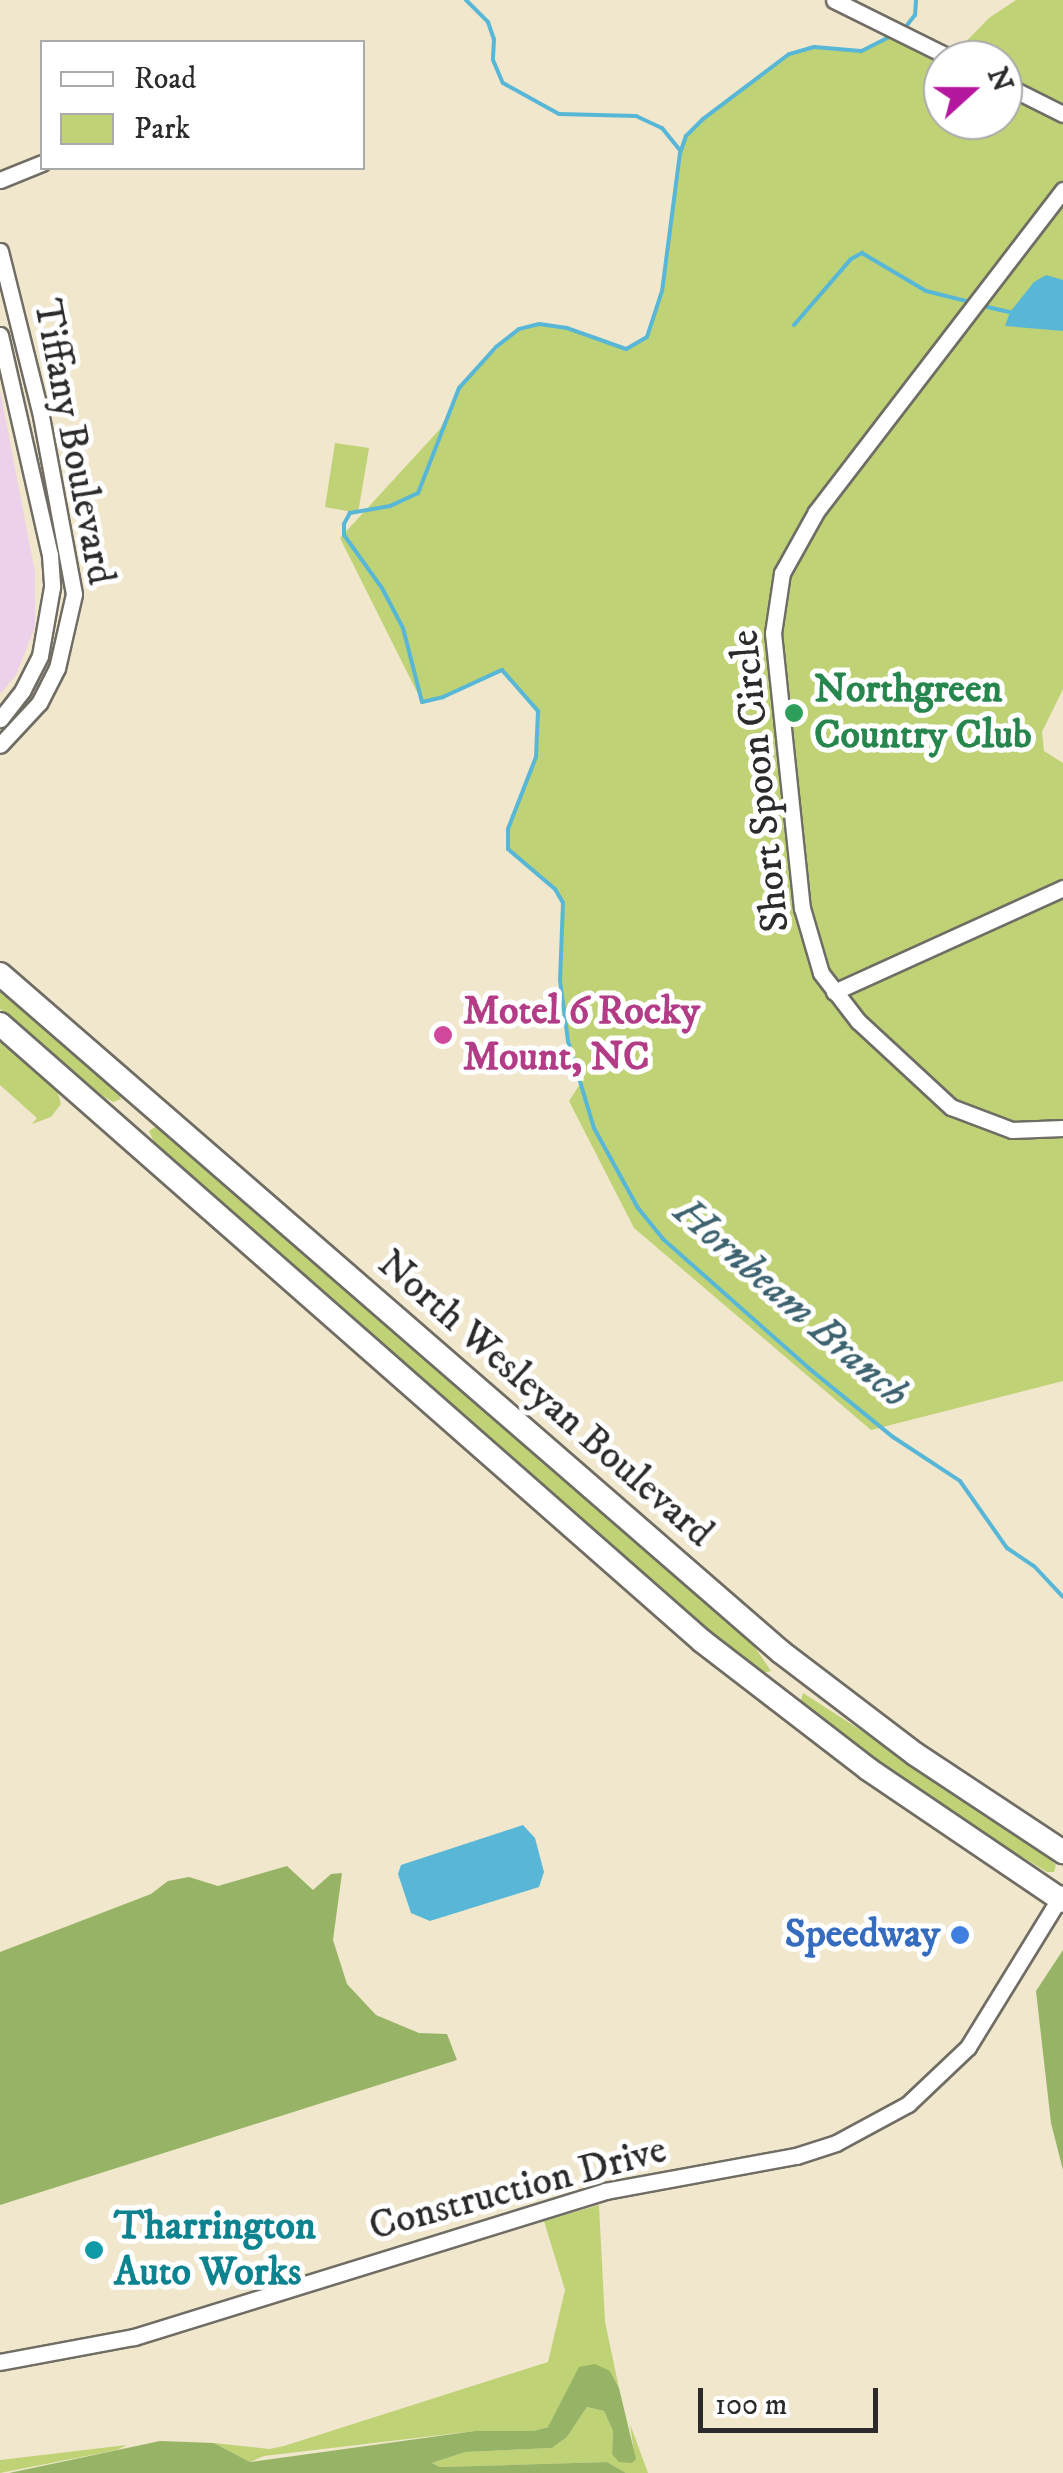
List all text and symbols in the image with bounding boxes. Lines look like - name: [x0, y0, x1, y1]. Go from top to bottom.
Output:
- legend: [40, 40, 365, 170]
- north arrow: [923, 40, 1023, 140]
- text: Road: [134, 61, 196, 98]
- text: N: [979, 63, 1020, 97]
- text: Park: [134, 111, 190, 148]
- street label: Tiffany Boulevard: [22, 295, 124, 589]
- street label: Short Spoon Circle: [721, 627, 801, 935]
- place label: Northgreen Country Club: [814, 666, 1032, 760]
- marker: Northgreen Country Club: [783, 702, 805, 724]
- place label: Motel 6 Rocky Mount, NC: [463, 988, 700, 1082]
- marker: Motel 6 Rocky Mount, NC: [432, 1024, 454, 1046]
- water label: Hornbeam Branch: [663, 1187, 919, 1419]
- street label: North Wesleyan Boulevard: [367, 1240, 723, 1558]
- place label: Speedway: [785, 1911, 940, 1959]
- marker: Speedway: [949, 1924, 971, 1946]
- street label: Construction Drive: [364, 2126, 672, 2252]
- place label: Tharrington Auto Works: [114, 2203, 316, 2297]
- marker: Tharrington Auto Works: [83, 2239, 105, 2261]
- scale bar: [703, 2368, 883, 2430]
- text: 100 m: [715, 2387, 787, 2424]

